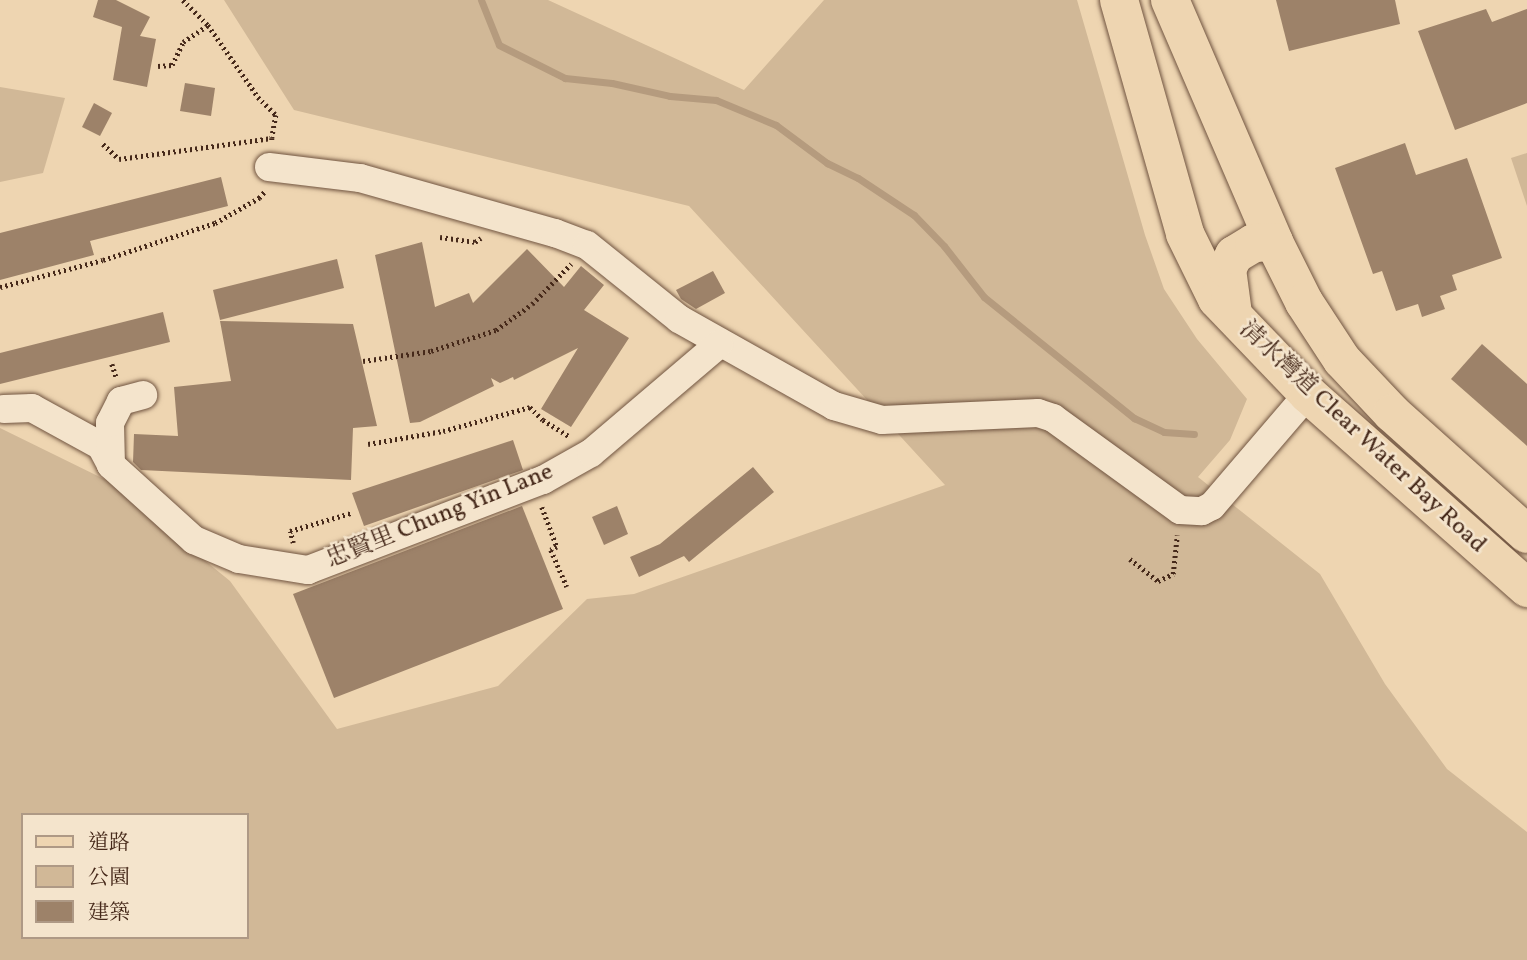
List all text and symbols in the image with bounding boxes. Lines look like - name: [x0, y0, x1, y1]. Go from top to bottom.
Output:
- street label: 清水灣道 Clear Water Bay Road: [1232, 315, 1492, 561]
- street label: 忠賢里 Chung Yin Lane: [322, 458, 558, 576]
- legend: [21, 813, 248, 939]
- text: 道路: [88, 829, 130, 858]
- text: 公園: [88, 864, 130, 893]
- text: 建築: [88, 899, 130, 928]

